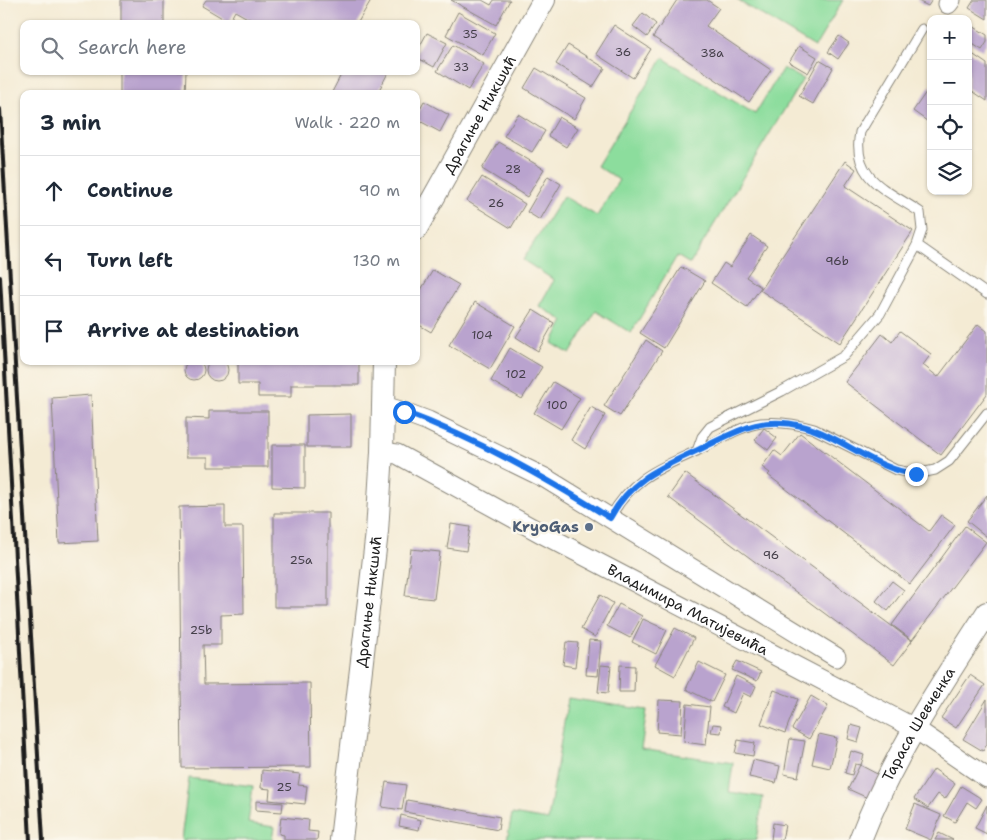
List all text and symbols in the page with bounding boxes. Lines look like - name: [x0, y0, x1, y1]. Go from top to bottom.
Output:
- map controls: [927, 15, 972, 195]
- button: +: [927, 15, 972, 60]
- search box: [20, 20, 420, 75]
- house number: 35: [462, 26, 478, 42]
- icon: search: [38, 34, 66, 62]
- text: Search here: [78, 35, 187, 60]
- house number: 36: [615, 44, 631, 60]
- house number: 38a: [700, 45, 724, 61]
- street label: Драгиње Никшић: [439, 52, 521, 177]
- house number: 33: [453, 59, 469, 75]
- button: −: [927, 60, 972, 105]
- button: locate: [927, 105, 972, 150]
- text: 3 min: [40, 109, 101, 137]
- text: Walk · 220 m: [294, 112, 400, 133]
- button: layers: [927, 150, 972, 195]
- house number: 28: [505, 161, 521, 177]
- icon: ahead: [40, 177, 68, 205]
- text: Continue: [87, 178, 173, 203]
- text: 90 m: [359, 180, 400, 201]
- house number: 26: [488, 195, 504, 211]
- icon: left: [40, 247, 68, 275]
- text: Turn left: [87, 248, 173, 273]
- text: 130 m: [353, 250, 400, 271]
- house number: 96b: [825, 253, 849, 269]
- icon: arrive: [40, 317, 68, 345]
- text: Arrive at destination: [87, 318, 299, 343]
- house number: 104: [471, 327, 493, 343]
- house number: 102: [506, 366, 526, 382]
- house number: 100: [546, 397, 568, 413]
- route start: [393, 401, 416, 424]
- route end: [905, 463, 928, 486]
- place label: KryoGas: [512, 517, 579, 537]
- marker: KryoGas: [583, 521, 595, 533]
- street label: Драгиње Никшић: [351, 535, 386, 669]
- house number: 96: [763, 547, 779, 563]
- house number: 25a: [290, 552, 313, 568]
- street label: Владимира Матијевића: [604, 559, 772, 660]
- house number: 25b: [190, 622, 212, 638]
- street label: Тараса Шевченка: [878, 663, 960, 785]
- house number: 25: [276, 779, 292, 795]

